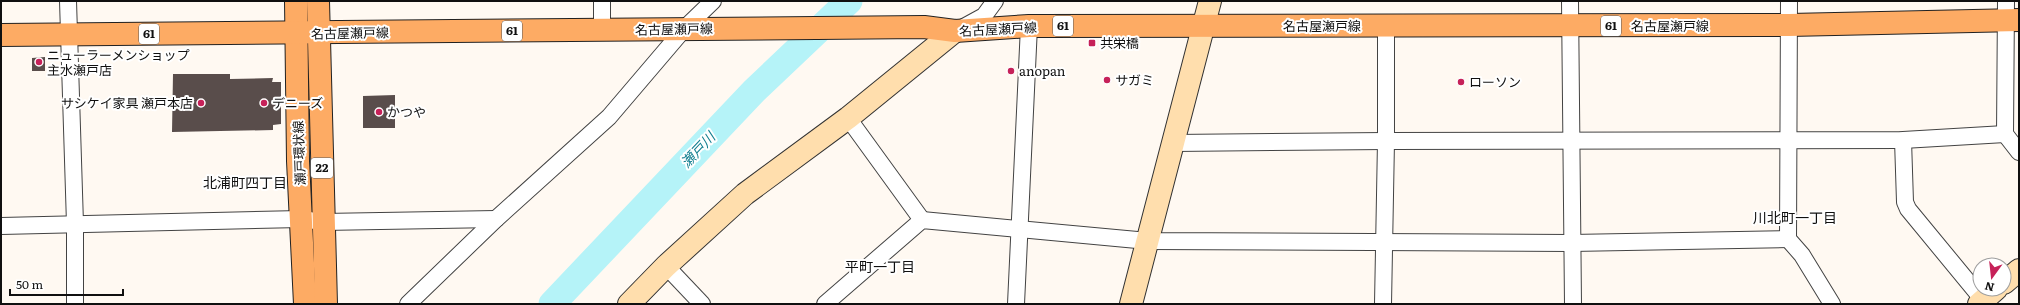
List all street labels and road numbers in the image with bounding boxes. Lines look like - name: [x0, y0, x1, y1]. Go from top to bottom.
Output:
- road number: 61: [1053, 16, 1073, 36]
- street label: 名古屋瀬戸線: [1283, 16, 1361, 35]
- road number: 61: [1601, 16, 1621, 36]
- street label: 名古屋瀬戸線: [1631, 16, 1709, 35]
- street label: 名古屋瀬戸線: [959, 17, 1037, 40]
- street label: 名古屋瀬戸線: [635, 18, 713, 39]
- road number: 61: [502, 21, 522, 41]
- street label: 名古屋瀬戸線: [311, 22, 389, 43]
- road number: 61: [139, 24, 159, 44]
- street label: 瀬戸環状線: [288, 120, 309, 186]
- road number: 22: [311, 158, 333, 178]

